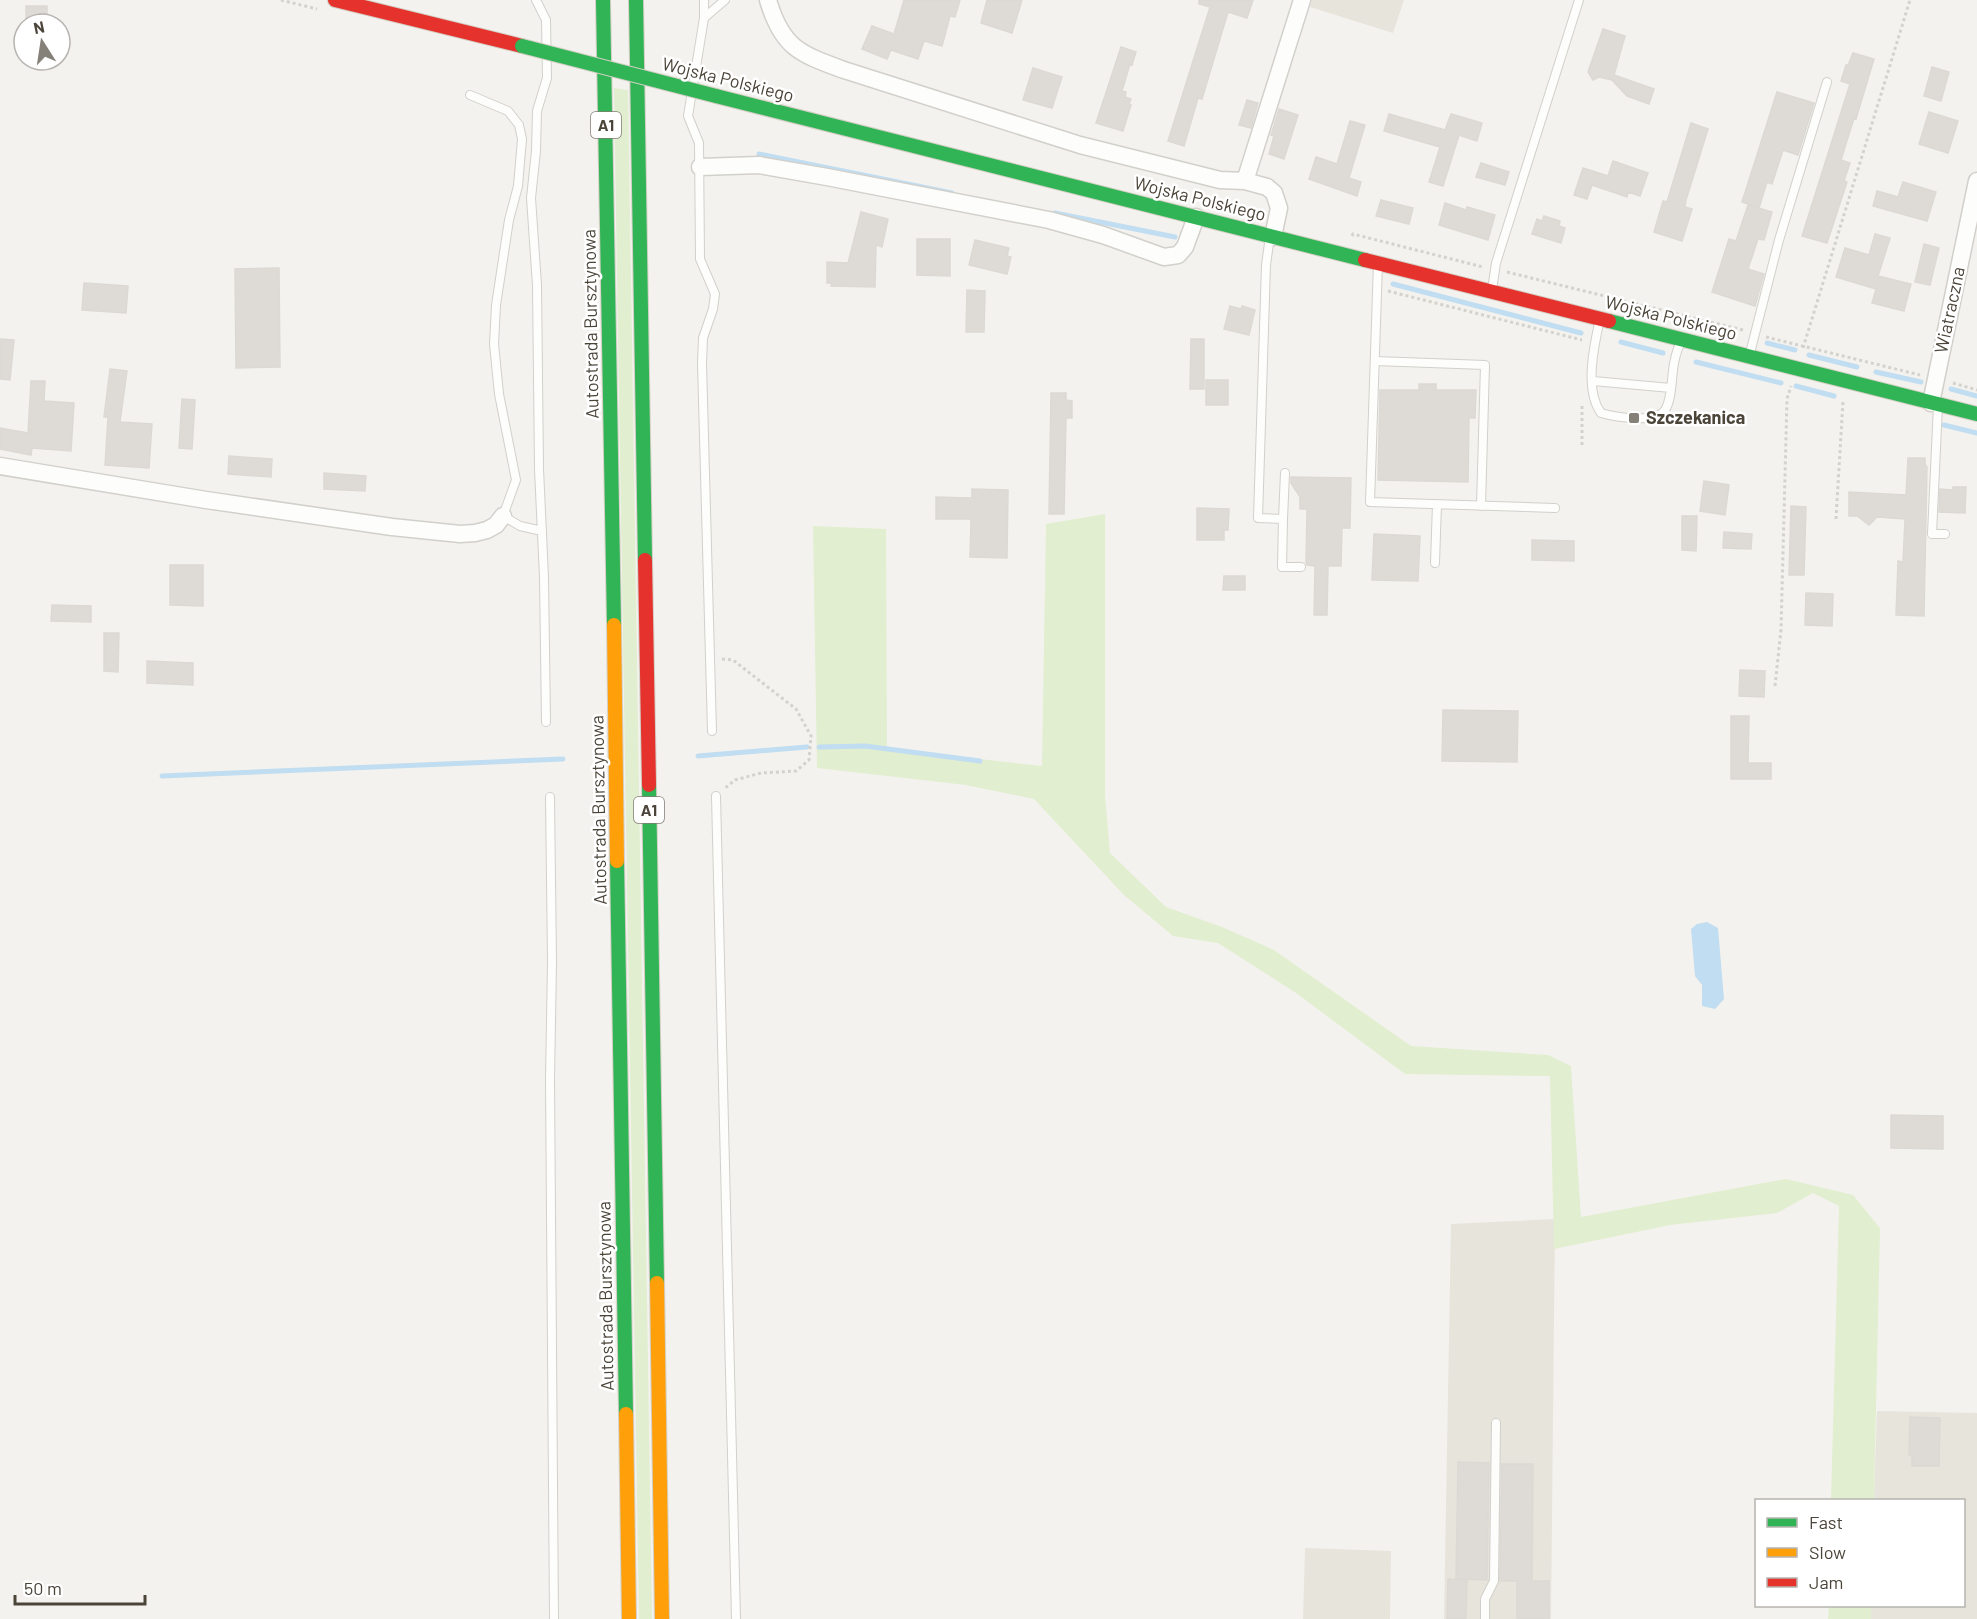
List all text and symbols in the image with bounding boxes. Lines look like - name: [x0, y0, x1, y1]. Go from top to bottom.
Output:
- north arrow: [12, 12, 72, 72]
- text: N: [32, 16, 46, 37]
- street label: Wojska Polskiego: [660, 52, 796, 106]
- road number: A1: [591, 112, 621, 138]
- street label: Wojska Polskiego: [1132, 171, 1268, 225]
- street label: Autostrada Bursztynowa: [577, 229, 603, 419]
- street label: Wiatraczna: [1929, 264, 1969, 355]
- street label: Wojska Polskiego: [1603, 290, 1739, 344]
- place label: Szczekanica: [1646, 406, 1745, 428]
- marker: Szczekanica: [1627, 411, 1641, 425]
- street label: Autostrada Bursztynowa: [585, 715, 611, 905]
- road number: A1: [634, 797, 664, 823]
- street label: Autostrada Bursztynowa: [592, 1201, 618, 1391]
- legend: [1755, 1499, 1965, 1607]
- text: Fast: [1809, 1511, 1843, 1533]
- text: Slow: [1809, 1541, 1846, 1563]
- scale bar: [15, 1568, 146, 1606]
- text: Jam: [1809, 1571, 1843, 1593]
- text: 50 m: [24, 1577, 62, 1599]

